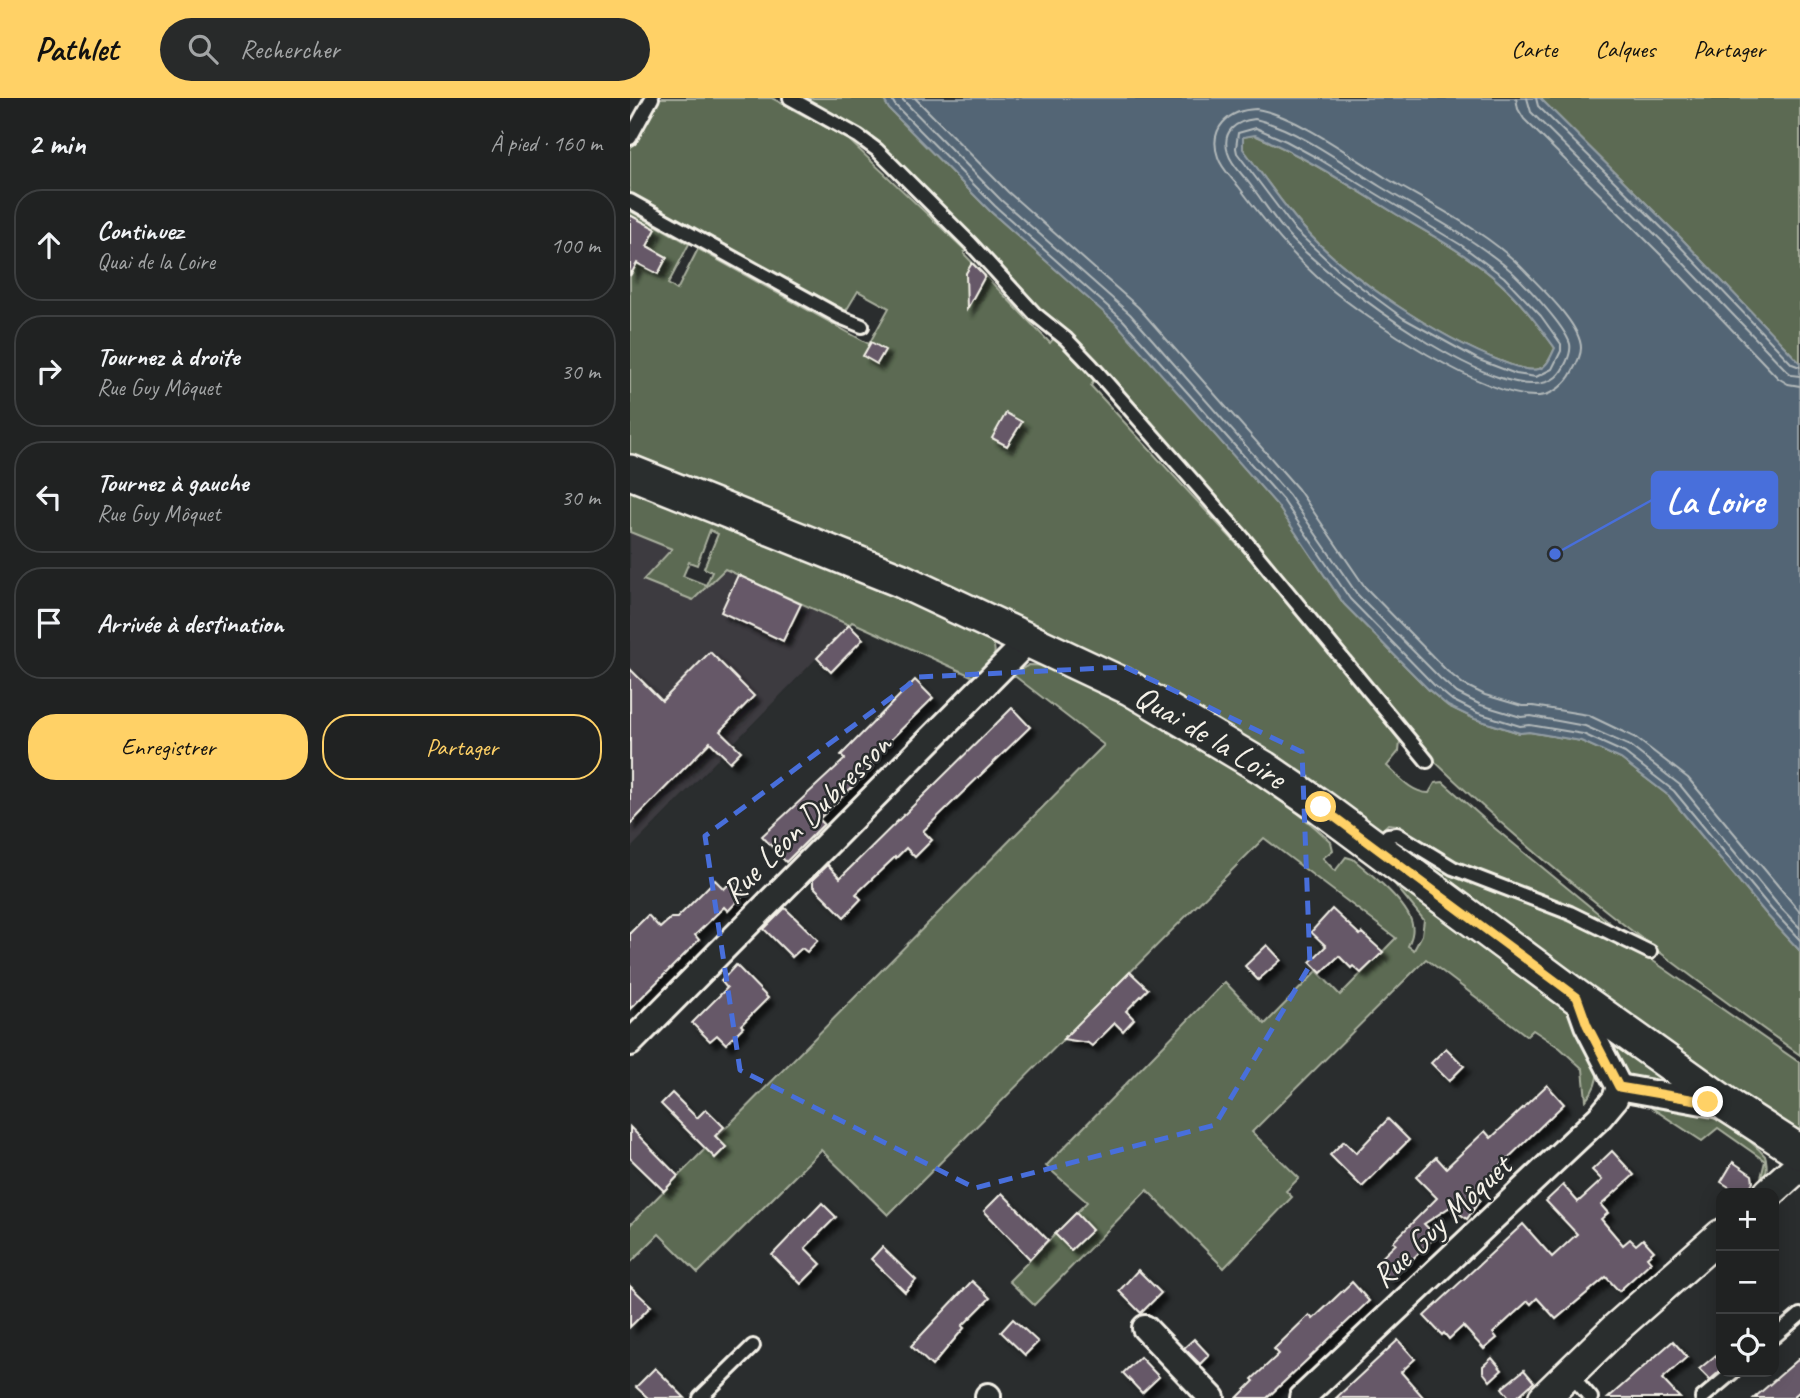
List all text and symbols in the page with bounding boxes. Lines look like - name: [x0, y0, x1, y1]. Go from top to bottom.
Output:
- search box: [160, 18, 650, 81]
- text: Pathlet: [35, 28, 118, 70]
- icon: search: [184, 30, 222, 68]
- text: Rechercher: [240, 33, 340, 66]
- text: Carte: [1511, 34, 1557, 64]
- text: Calques: [1595, 34, 1655, 64]
- text: Partager: [1693, 34, 1765, 64]
- text: 2 min: [28, 125, 85, 163]
- text: À pied · 160 m: [490, 129, 602, 158]
- text: Continuez: [97, 214, 183, 247]
- icon: ahead: [30, 226, 68, 264]
- text: 100 m: [551, 231, 600, 260]
- text: Quai de la Loire: [97, 247, 215, 276]
- text: Tournez à droite: [97, 340, 239, 373]
- icon: right: [30, 352, 68, 390]
- text: 30 m: [561, 357, 600, 386]
- text: Rue Guy Môquet: [97, 373, 220, 402]
- text: Tournez à gauche: [97, 466, 248, 499]
- callout: La Loire: [1652, 472, 1777, 528]
- icon: left: [30, 478, 68, 516]
- text: La Loire: [1666, 479, 1767, 524]
- text: 30 m: [561, 483, 600, 512]
- text: Rue Guy Môquet: [97, 499, 220, 528]
- icon: arrive: [30, 604, 68, 642]
- text: Arrivée à destination: [97, 607, 283, 640]
- street label: Quai de la Loire: [1127, 675, 1296, 799]
- button: Enregistrer: [28, 714, 308, 780]
- button: Partager: [322, 714, 602, 780]
- street label: Rue Léon Dubresson: [712, 722, 902, 912]
- route start: [1305, 791, 1336, 822]
- route end: [1692, 1086, 1723, 1117]
- street label: Rue Guy Môquet: [1362, 1143, 1522, 1297]
- map controls: [1716, 1188, 1779, 1377]
- button: +: [1716, 1188, 1779, 1251]
- button: −: [1716, 1251, 1779, 1314]
- button: locate: [1716, 1314, 1779, 1377]

